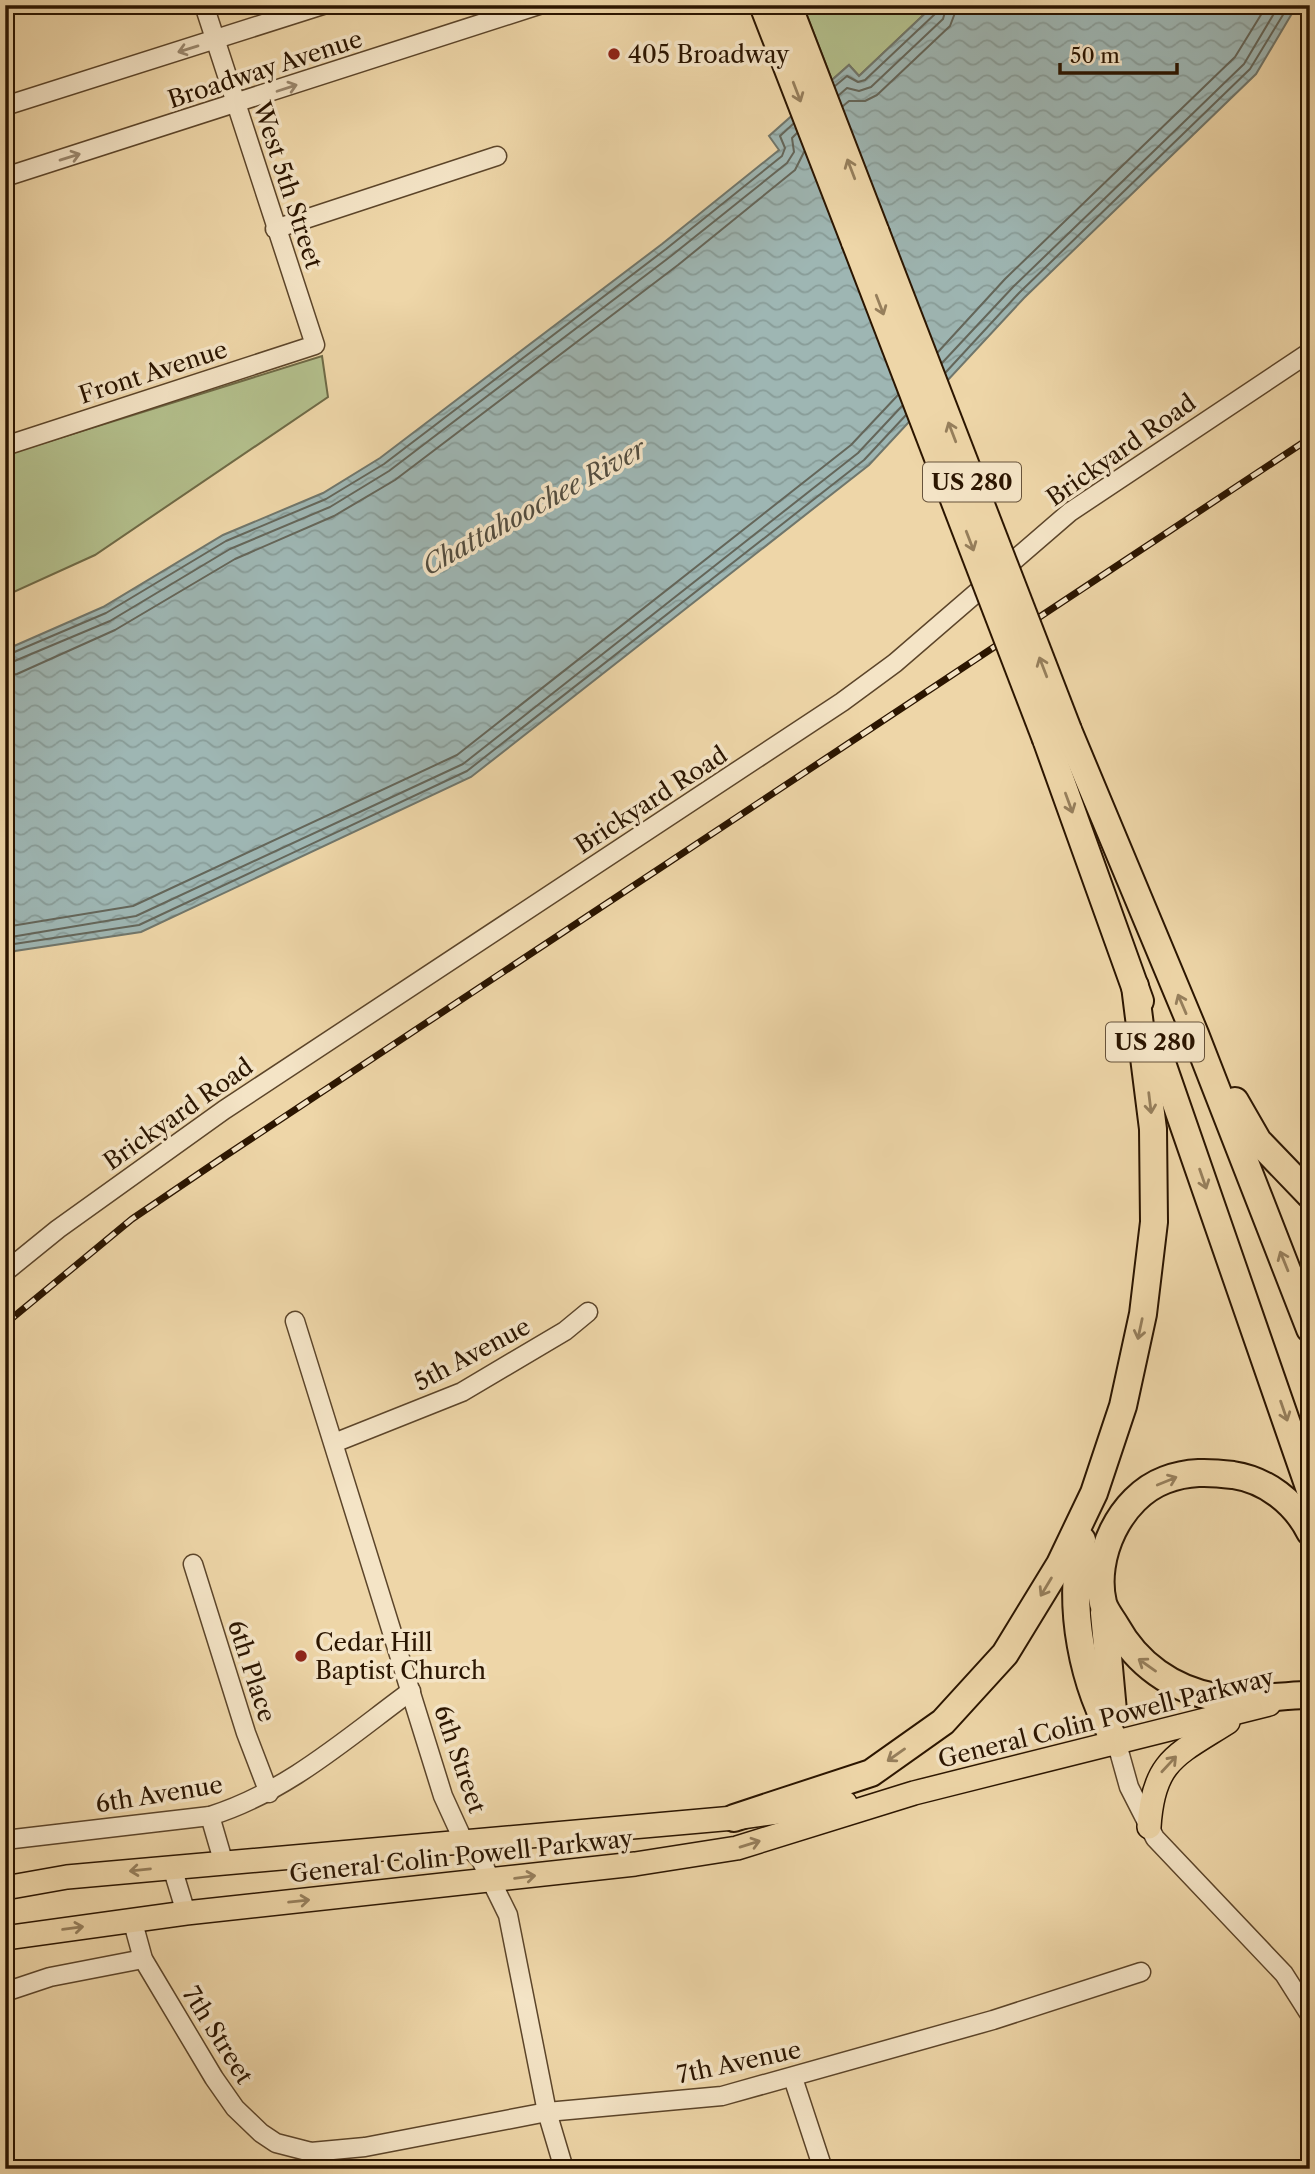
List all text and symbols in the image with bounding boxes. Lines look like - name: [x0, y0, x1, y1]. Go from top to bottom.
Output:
- street label: Broadway Avenue: [164, 24, 366, 114]
- scale bar: [1060, 32, 1177, 76]
- place label: 405 Broadway: [628, 40, 790, 69]
- one-way arrow: [177, 43, 199, 56]
- text: 50 m: [1070, 43, 1120, 68]
- marker: 405 Broadway: [606, 46, 622, 62]
- one-way arrow: [791, 80, 804, 102]
- one-way arrow: [276, 81, 298, 93]
- street label: West 5th Street: [247, 97, 329, 273]
- one-way arrow: [59, 150, 81, 162]
- one-way arrow: [844, 159, 856, 181]
- one-way arrow: [874, 294, 887, 316]
- street label: Front Avenue: [75, 334, 231, 410]
- street label: Brickyard Road: [1041, 388, 1202, 512]
- one-way arrow: [945, 421, 958, 443]
- water label: Chattahoochee River: [416, 431, 653, 582]
- road number: US 280: [923, 462, 1021, 502]
- one-way arrow: [965, 529, 977, 551]
- one-way arrow: [1036, 656, 1049, 678]
- street label: Brickyard Road: [569, 740, 733, 860]
- one-way arrow: [1064, 792, 1076, 814]
- one-way arrow: [1175, 994, 1188, 1015]
- road number: US 280: [1106, 1023, 1204, 1062]
- street label: Brickyard Road: [98, 1052, 259, 1176]
- one-way arrow: [1143, 1091, 1156, 1114]
- one-way arrow: [1198, 1168, 1210, 1190]
- one-way arrow: [1276, 1251, 1289, 1272]
- street label: 5th Avenue: [409, 1311, 535, 1397]
- one-way arrow: [1133, 1317, 1146, 1340]
- one-way arrow: [1278, 1400, 1291, 1422]
- one-way arrow: [1155, 1474, 1177, 1486]
- one-way arrow: [1038, 1577, 1052, 1597]
- street label: 6th Place: [222, 1616, 282, 1726]
- place label: Cedar Hill Baptist Church: [315, 1628, 486, 1685]
- marker: Cedar Hill Baptist Church: [293, 1648, 309, 1664]
- one-way arrow: [1138, 1658, 1157, 1672]
- street label: General Colin Powell Parkway: [935, 1662, 1278, 1774]
- street label: 6th Street: [428, 1701, 492, 1817]
- one-way arrow: [887, 1748, 906, 1762]
- one-way arrow: [1161, 1756, 1178, 1773]
- street label: 6th Avenue: [93, 1770, 225, 1818]
- street label: General Colin Powell Parkway: [288, 1823, 635, 1888]
- one-way arrow: [738, 1837, 760, 1849]
- one-way arrow: [129, 1864, 152, 1877]
- one-way arrow: [513, 1871, 536, 1884]
- one-way arrow: [287, 1894, 309, 1907]
- one-way arrow: [61, 1921, 84, 1934]
- street label: 7th Street: [177, 1981, 260, 2090]
- street label: 7th Avenue: [674, 2035, 804, 2089]

